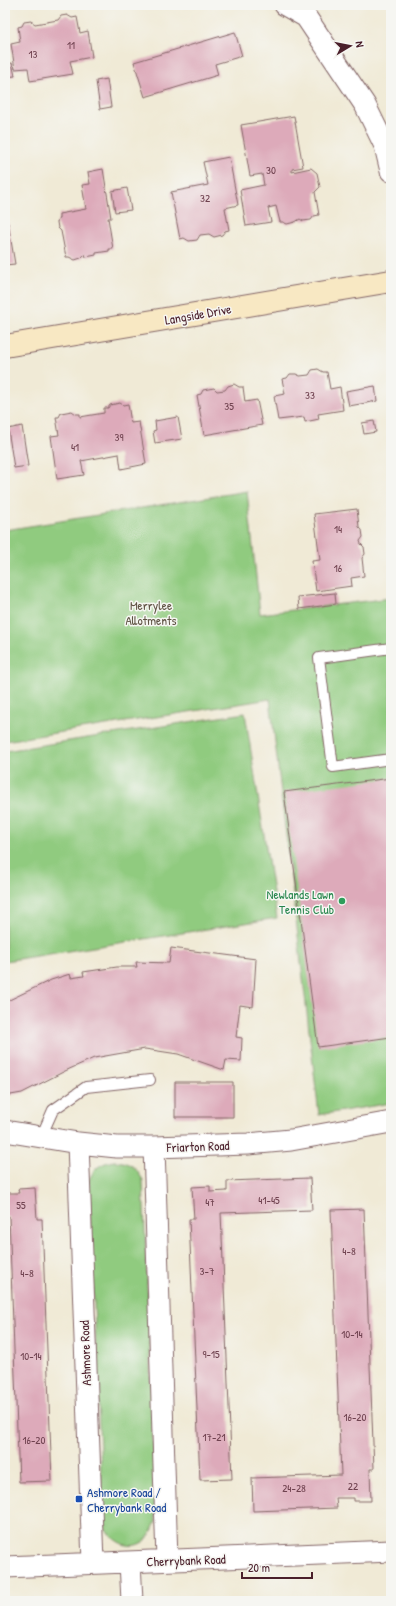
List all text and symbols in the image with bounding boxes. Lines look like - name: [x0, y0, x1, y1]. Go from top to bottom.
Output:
- north arrow: [330, 26, 370, 66]
- house number: 11: [67, 38, 75, 52]
- text: N: [352, 40, 367, 49]
- house number: 13: [29, 47, 38, 61]
- house number: 30: [266, 163, 276, 177]
- house number: 32: [200, 191, 210, 205]
- street label: Langside Drive: [163, 299, 233, 329]
- house number: 33: [305, 388, 315, 402]
- house number: 35: [224, 399, 234, 413]
- house number: 39: [115, 430, 123, 444]
- house number: 41: [71, 440, 79, 454]
- house number: 14: [334, 522, 342, 536]
- house number: 16: [334, 561, 343, 575]
- park label: Merrylee Allotments: [125, 596, 177, 629]
- place label: Newlands Lawn Tennis Club: [267, 885, 334, 918]
- marker: Newlands Lawn Tennis Club: [337, 896, 347, 906]
- street label: Friarton Road: [165, 1136, 230, 1156]
- house number: 41-45: [258, 1193, 280, 1207]
- house number: 47: [205, 1195, 215, 1209]
- house number: 55: [16, 1198, 26, 1212]
- house number: 4-8: [342, 1244, 356, 1258]
- house number: 3-7: [200, 1264, 214, 1278]
- house number: 4-8: [20, 1266, 34, 1280]
- street label: Ashmore Road: [75, 1320, 95, 1386]
- house number: 10-14: [341, 1327, 363, 1341]
- house number: 9-15: [202, 1347, 220, 1361]
- house number: 10-14: [20, 1349, 42, 1363]
- house number: 16-20: [344, 1410, 367, 1424]
- house number: 17-21: [202, 1430, 226, 1444]
- house number: 16-20: [23, 1433, 46, 1447]
- house number: 22: [348, 1479, 358, 1493]
- house number: 24-28: [282, 1481, 306, 1495]
- place label: Ashmore Road / Cherrybank Road: [87, 1483, 166, 1516]
- marker: Ashmore Road / Cherrybank Road: [74, 1494, 84, 1504]
- street label: Cherrybank Road: [146, 1550, 226, 1570]
- scale bar: [242, 1554, 312, 1580]
- text: 20 m: [248, 1559, 270, 1576]

